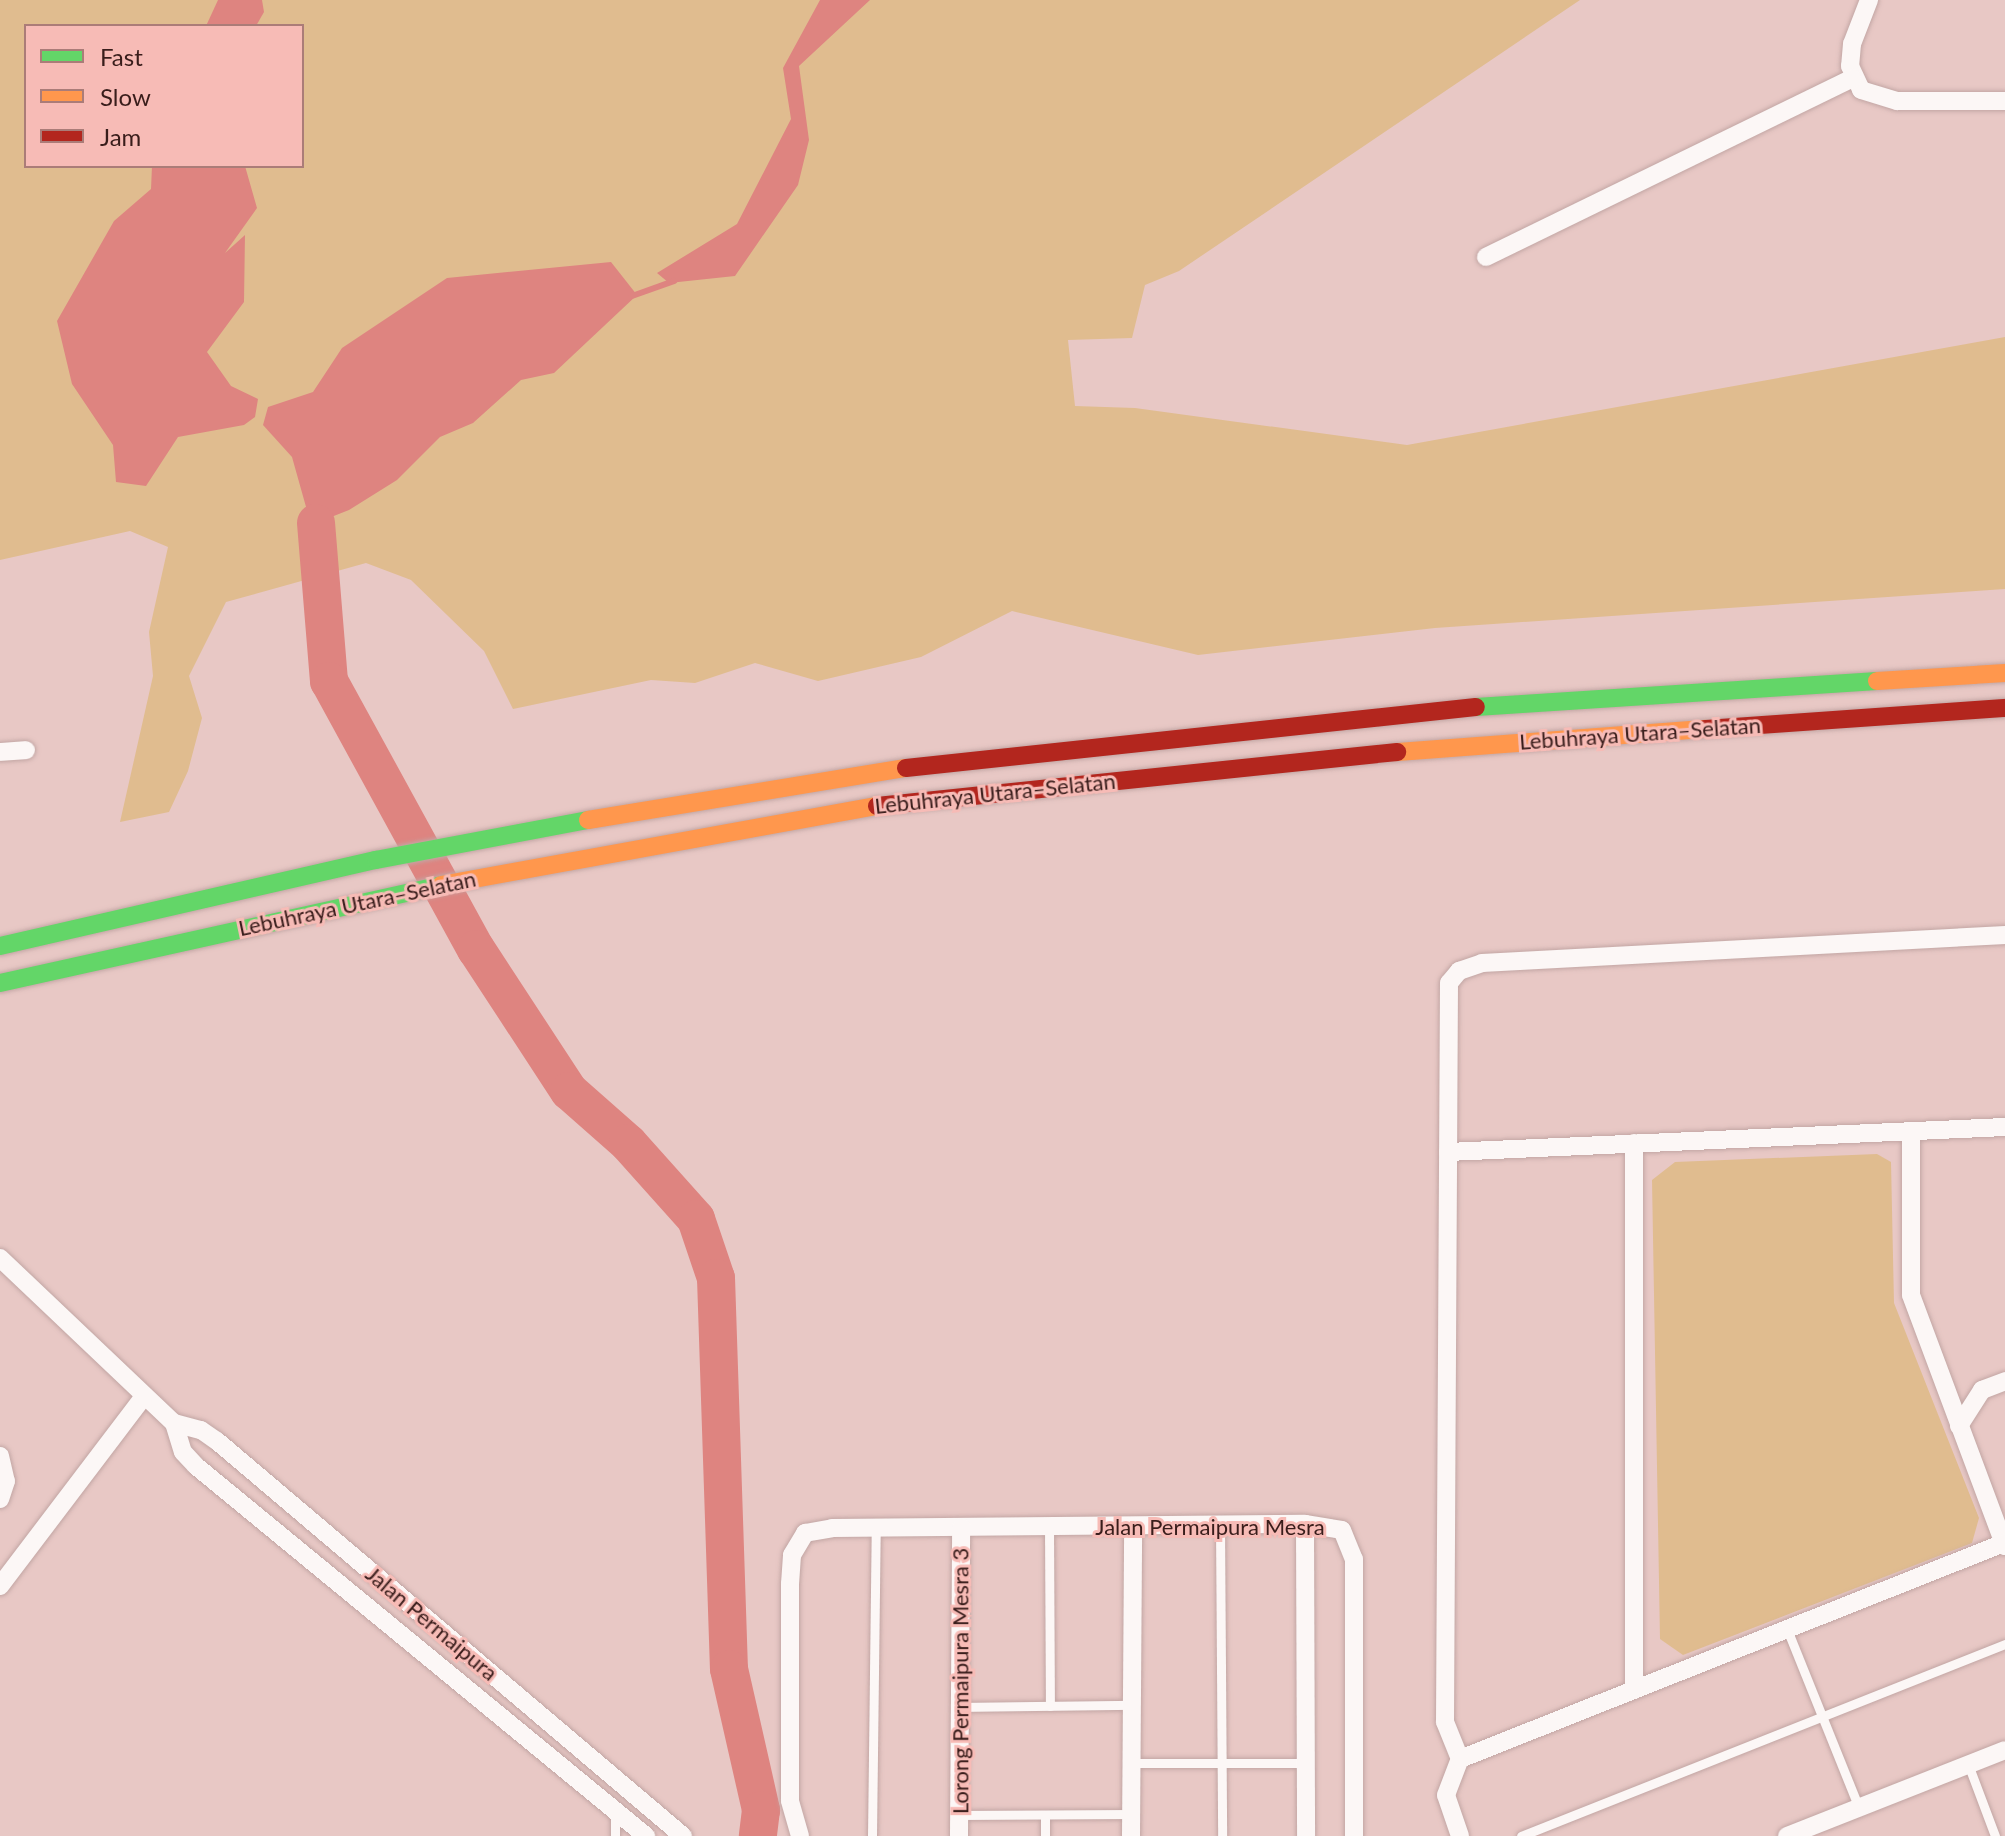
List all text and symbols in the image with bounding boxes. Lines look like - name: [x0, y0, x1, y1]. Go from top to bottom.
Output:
- legend: [24, 24, 304, 168]
- text: Fast: [100, 42, 143, 71]
- text: Slow: [100, 82, 151, 111]
- text: Jam: [100, 122, 141, 151]
- street label: Lebuhraya Utara–Selatan: [1518, 711, 1762, 755]
- street label: Lebuhraya Utara–Selatan: [873, 767, 1117, 819]
- street label: Lebuhraya Utara–Selatan: [236, 865, 478, 941]
- street label: Jalan Permaipura Mesra: [1095, 1514, 1325, 1540]
- street label: Lorong Permaipura Mesra 3: [947, 1548, 973, 1814]
- street label: Jalan Permaipura: [361, 1560, 503, 1686]

